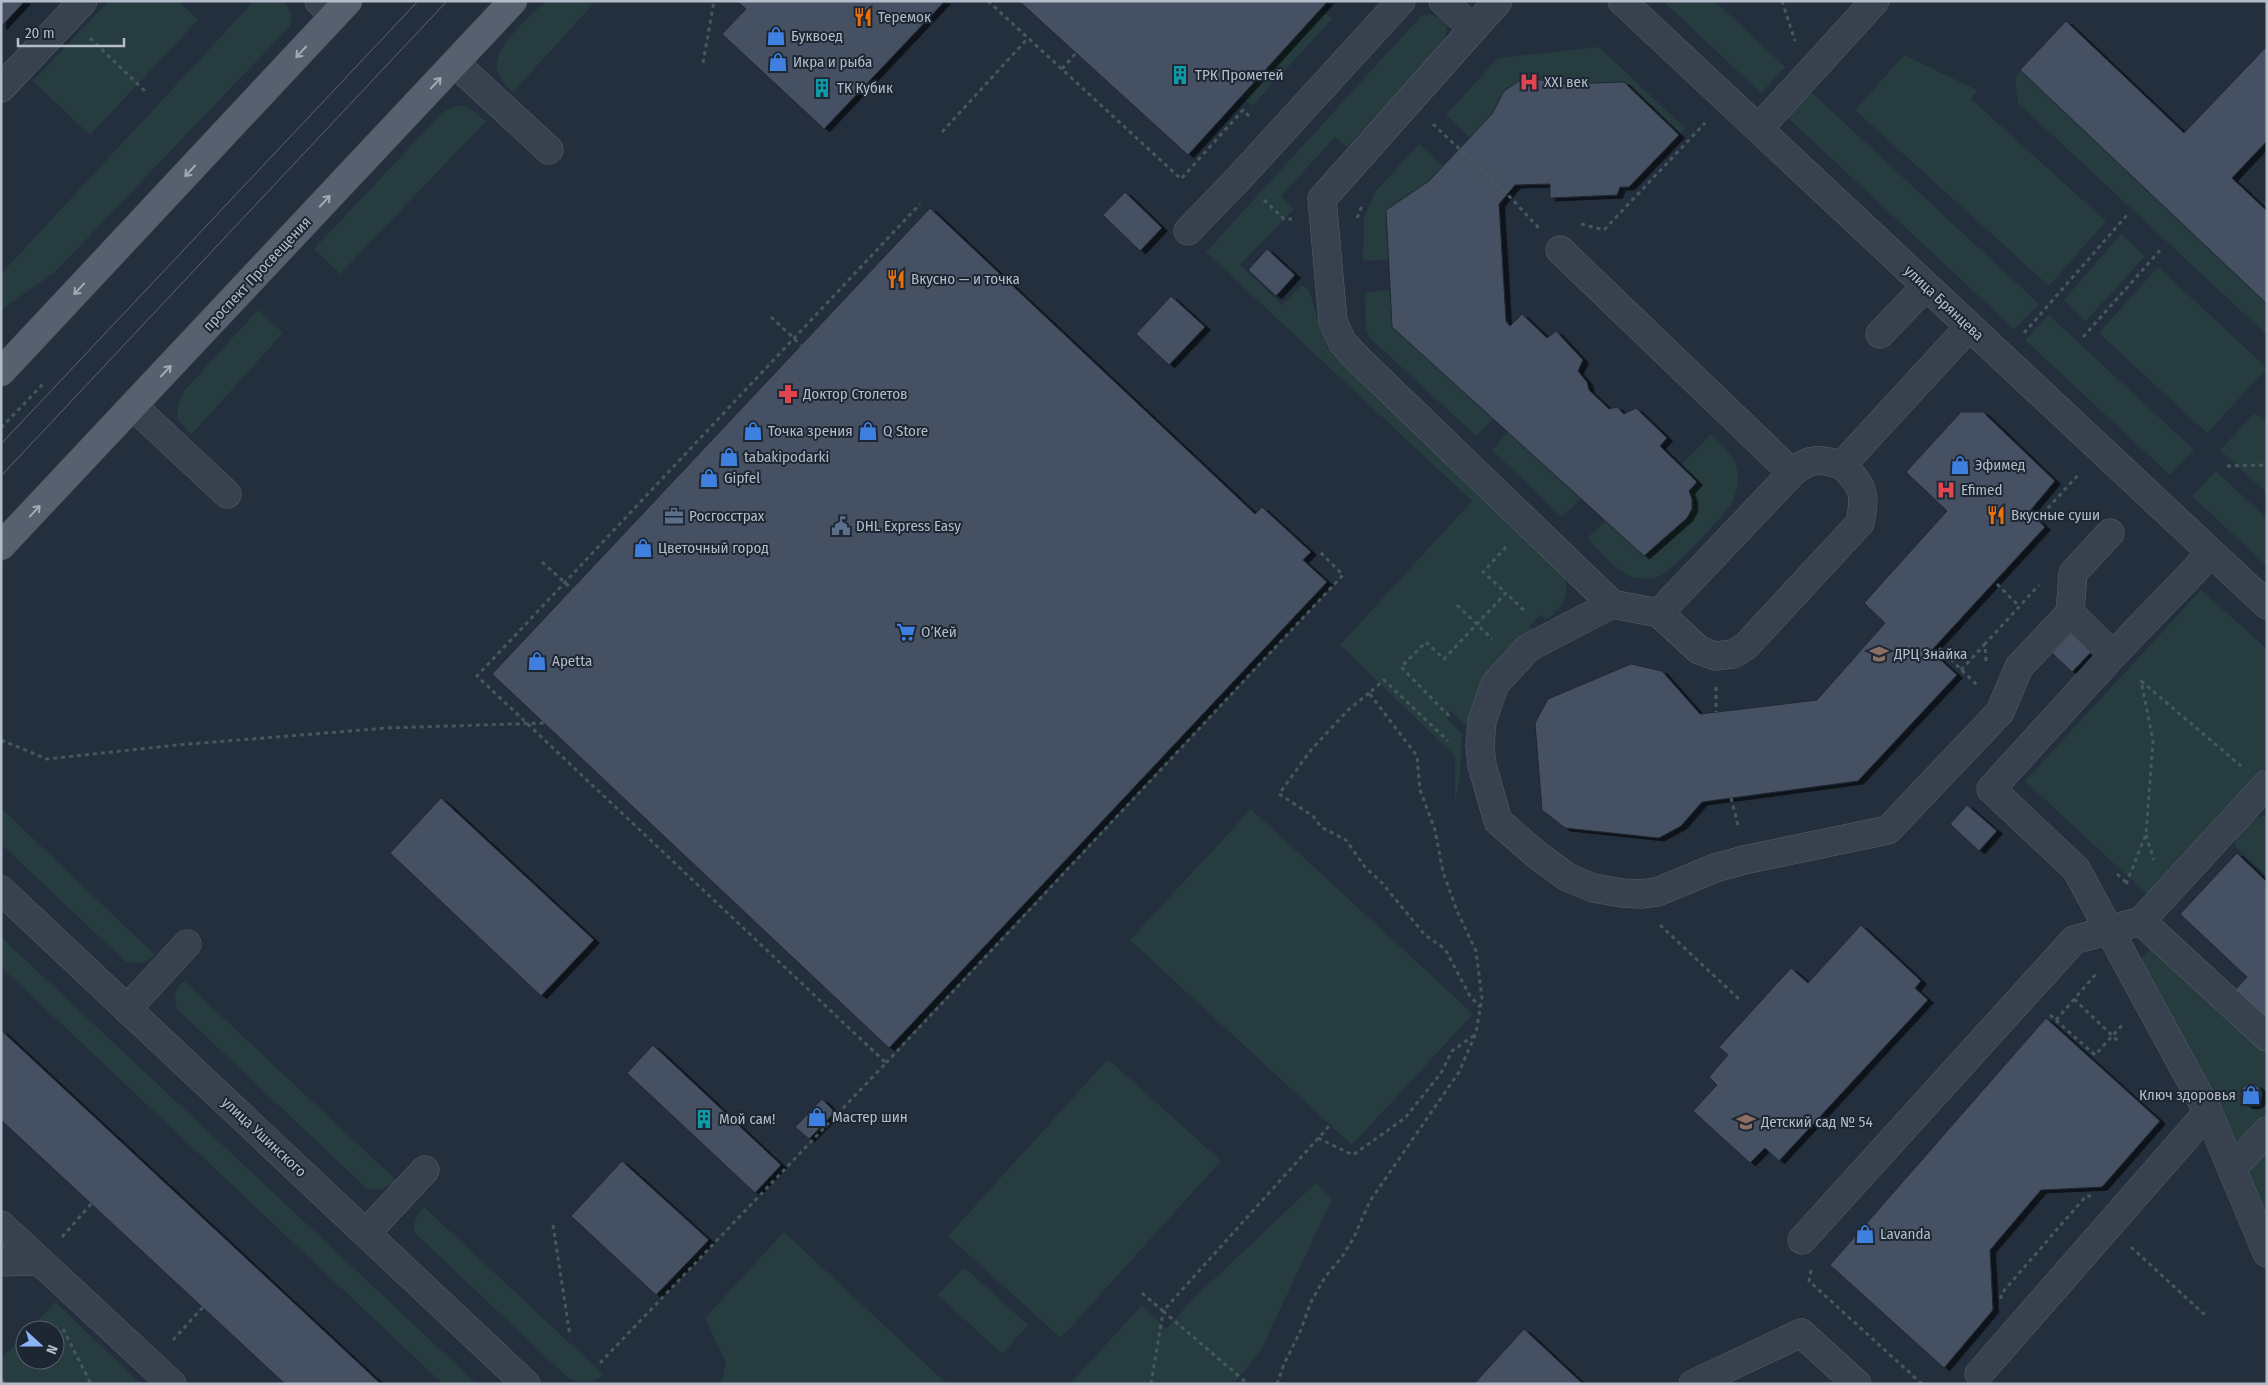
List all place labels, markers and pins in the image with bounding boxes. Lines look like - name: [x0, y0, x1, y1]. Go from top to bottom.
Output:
- restaurant icon: Теремок: [852, 6, 874, 28]
- place label: Теремок: [878, 8, 931, 26]
- shop icon: Буквоед: [765, 25, 787, 47]
- place label: Буквоед: [791, 27, 843, 45]
- shop icon: Икра и рыба: [767, 51, 789, 73]
- place label: Икра и рыба: [793, 53, 872, 71]
- building icon: ТРК Прометей: [1169, 64, 1191, 86]
- place label: ТРК Прометей: [1195, 66, 1284, 84]
- hospital icon: XXI век: [1518, 71, 1540, 93]
- place label: XXI век: [1544, 73, 1588, 91]
- building icon: ТК Кубик: [811, 77, 833, 99]
- place label: ТК Кубик: [837, 79, 893, 97]
- restaurant icon: Вкусно — и точка: [885, 268, 907, 290]
- place label: Вкусно — и точка: [911, 270, 1020, 288]
- pharmacy icon: Доктор Столетов: [777, 383, 799, 405]
- place label: Доктор Столетов: [802, 385, 908, 403]
- shop icon: Точка зрения: [742, 420, 764, 442]
- shop icon: Q Store: [857, 420, 879, 442]
- place label: Точка зрения: [768, 422, 853, 440]
- place label: Q Store: [883, 422, 928, 440]
- shop icon: tabakipodarki: [718, 446, 740, 468]
- place label: tabakipodarki: [744, 448, 829, 466]
- shop icon: Эфимед: [1949, 454, 1971, 476]
- place label: Эфимед: [1975, 456, 2025, 474]
- shop icon: Gipfel: [698, 467, 720, 489]
- place label: Gipfel: [724, 469, 760, 487]
- hospital icon: Efimed: [1935, 479, 1957, 501]
- place label: Efimed: [1961, 481, 2003, 499]
- restaurant icon: Вкусные суши: [1985, 504, 2007, 526]
- office icon: Росгосстрах: [663, 505, 685, 527]
- place label: Вкусные суши: [2011, 506, 2100, 524]
- place label: Росгосстрах: [689, 507, 765, 525]
- public building icon: DHL Express Easy: [830, 515, 852, 537]
- place label: DHL Express Easy: [856, 517, 961, 535]
- shop icon: Цветочный город: [632, 537, 654, 559]
- place label: Цветочный город: [658, 539, 769, 557]
- supermarket icon: О’Кей: [895, 621, 917, 643]
- place label: О’Кей: [921, 623, 957, 641]
- school or university icon: ДРЦ Знайка: [1868, 643, 1890, 665]
- place label: ДРЦ Знайка: [1893, 645, 1967, 663]
- shop icon: Apetta: [526, 650, 548, 672]
- place label: Apetta: [552, 652, 592, 670]
- shop icon: Ключ здоровья: [2240, 1084, 2262, 1106]
- place label: Ключ здоровья: [2139, 1086, 2236, 1104]
- shop icon: Мастер шин: [806, 1106, 828, 1128]
- building icon: Мой сам!: [693, 1108, 715, 1130]
- place label: Мастер шин: [832, 1108, 908, 1126]
- place label: Мой сам!: [719, 1110, 775, 1128]
- school or university icon: Детский сад № 54: [1735, 1111, 1757, 1133]
- place label: Детский сад № 54: [1760, 1113, 1873, 1131]
- shop icon: Lavanda: [1854, 1223, 1876, 1245]
- place label: Lavanda: [1880, 1225, 1931, 1243]

